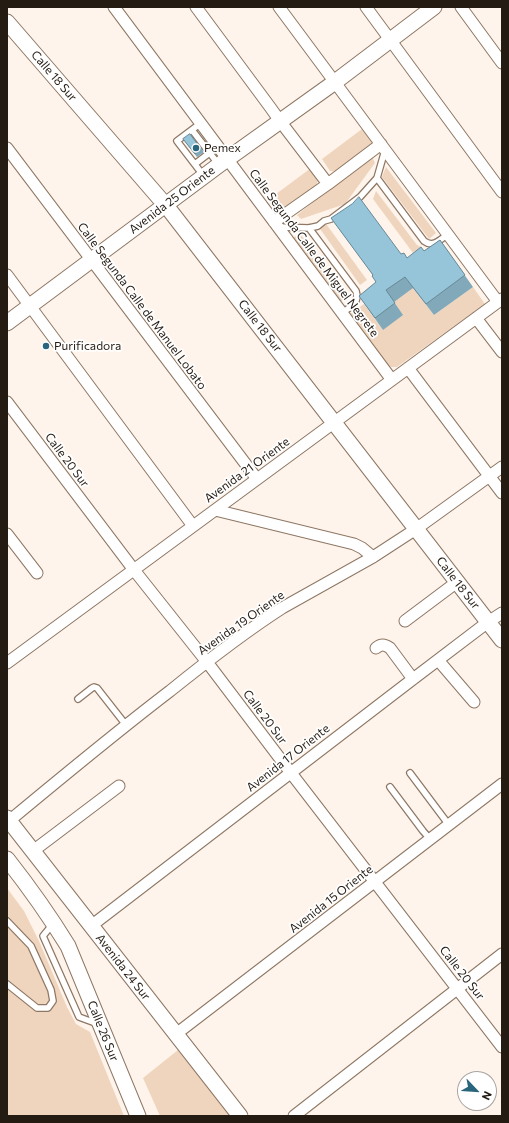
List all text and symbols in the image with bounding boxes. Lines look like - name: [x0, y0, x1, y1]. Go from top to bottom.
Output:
- street label: Calle 18 Sur: [28, 48, 80, 104]
- place label: Pemex: [204, 141, 241, 155]
- marker: Pemex: [191, 143, 201, 153]
- street label: Avenida 25 Oriente: [126, 163, 218, 237]
- street label: Calle Segunda Calle de Miguel Negrete: [246, 166, 382, 340]
- street label: Calle Segunda Calle de Manuel Lobato: [74, 220, 210, 392]
- street label: Calle 18 Sur: [235, 297, 285, 355]
- place label: Purificadora: [54, 339, 121, 353]
- marker: Purificadora: [41, 341, 51, 351]
- street label: Calle 20 Sur: [42, 430, 92, 490]
- street label: Avenida 21 Oriente: [202, 434, 292, 506]
- street label: Calle 18 Sur: [433, 554, 483, 612]
- street label: Avenida 19 Oriente: [195, 588, 287, 658]
- street label: Calle 20 Sur: [240, 687, 290, 747]
- street label: Avenida 17 Oriente: [244, 721, 332, 795]
- street label: Avenida 15 Oriente: [286, 862, 376, 936]
- street label: Avenida 24 Sur: [93, 931, 153, 1003]
- street label: Calle 20 Sur: [436, 943, 488, 1003]
- street label: Calle 26 Sur: [84, 999, 122, 1063]
- north arrow: [457, 1071, 497, 1111]
- text: N: [480, 1089, 495, 1102]

